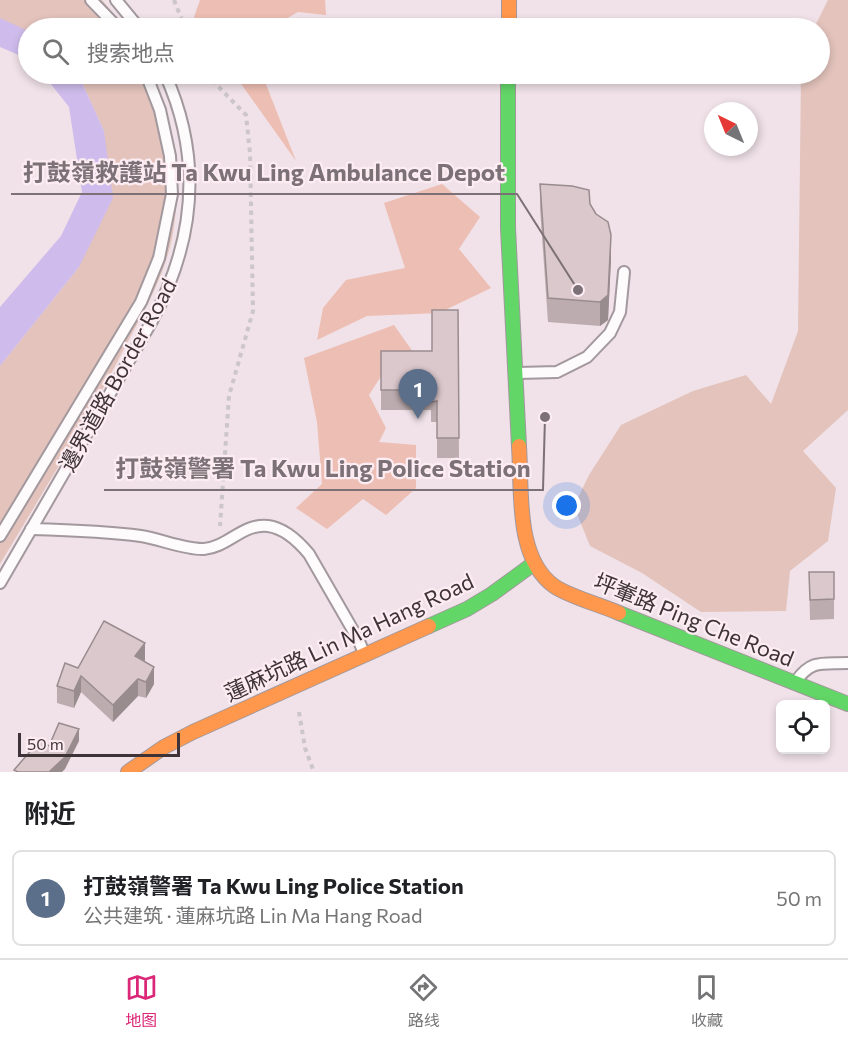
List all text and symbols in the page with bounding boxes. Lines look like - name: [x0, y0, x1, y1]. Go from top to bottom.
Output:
- search box: [18, 18, 830, 84]
- icon: search: [39, 35, 72, 68]
- text: 搜索地点: [87, 39, 175, 66]
- north arrow: [704, 102, 758, 156]
- callout: 打鼓嶺救護站 Ta Kwu Ling Ambulance Depot: [11, 152, 517, 194]
- text: 打鼓嶺救護站 Ta Kwu Ling Ambulance Depot: [23, 157, 505, 186]
- street label: 邊界道路 Border Road: [53, 273, 182, 476]
- pin: 1: [398, 370, 438, 419]
- callout: 打鼓嶺警署 Ta Kwu Ling Police Station: [104, 448, 543, 490]
- text: 打鼓嶺警署 Ta Kwu Ling Police Station: [115, 453, 531, 482]
- your location: [552, 491, 581, 520]
- street label: 蓮麻坑路 Lin Ma Hang Road: [220, 567, 478, 706]
- street label: 坪輋路 Ping Che Road: [590, 567, 798, 672]
- map controls: [776, 700, 830, 754]
- button: locate: [776, 700, 830, 754]
- scale bar: [18, 730, 180, 758]
- text: 50 m: [27, 734, 64, 753]
- text: 附近: [24, 797, 76, 828]
- text: 打鼓嶺警署 Ta Kwu Ling Police Station: [83, 872, 464, 899]
- text: 1: [41, 886, 50, 910]
- text: 50 m: [776, 886, 822, 910]
- text: 公共建筑 · 蓮麻坑路 Lin Ma Hang Road: [83, 903, 423, 927]
- tab: 地图: [125, 971, 158, 1031]
- tab: 路线: [407, 971, 440, 1031]
- tab: 收藏: [690, 971, 723, 1031]

